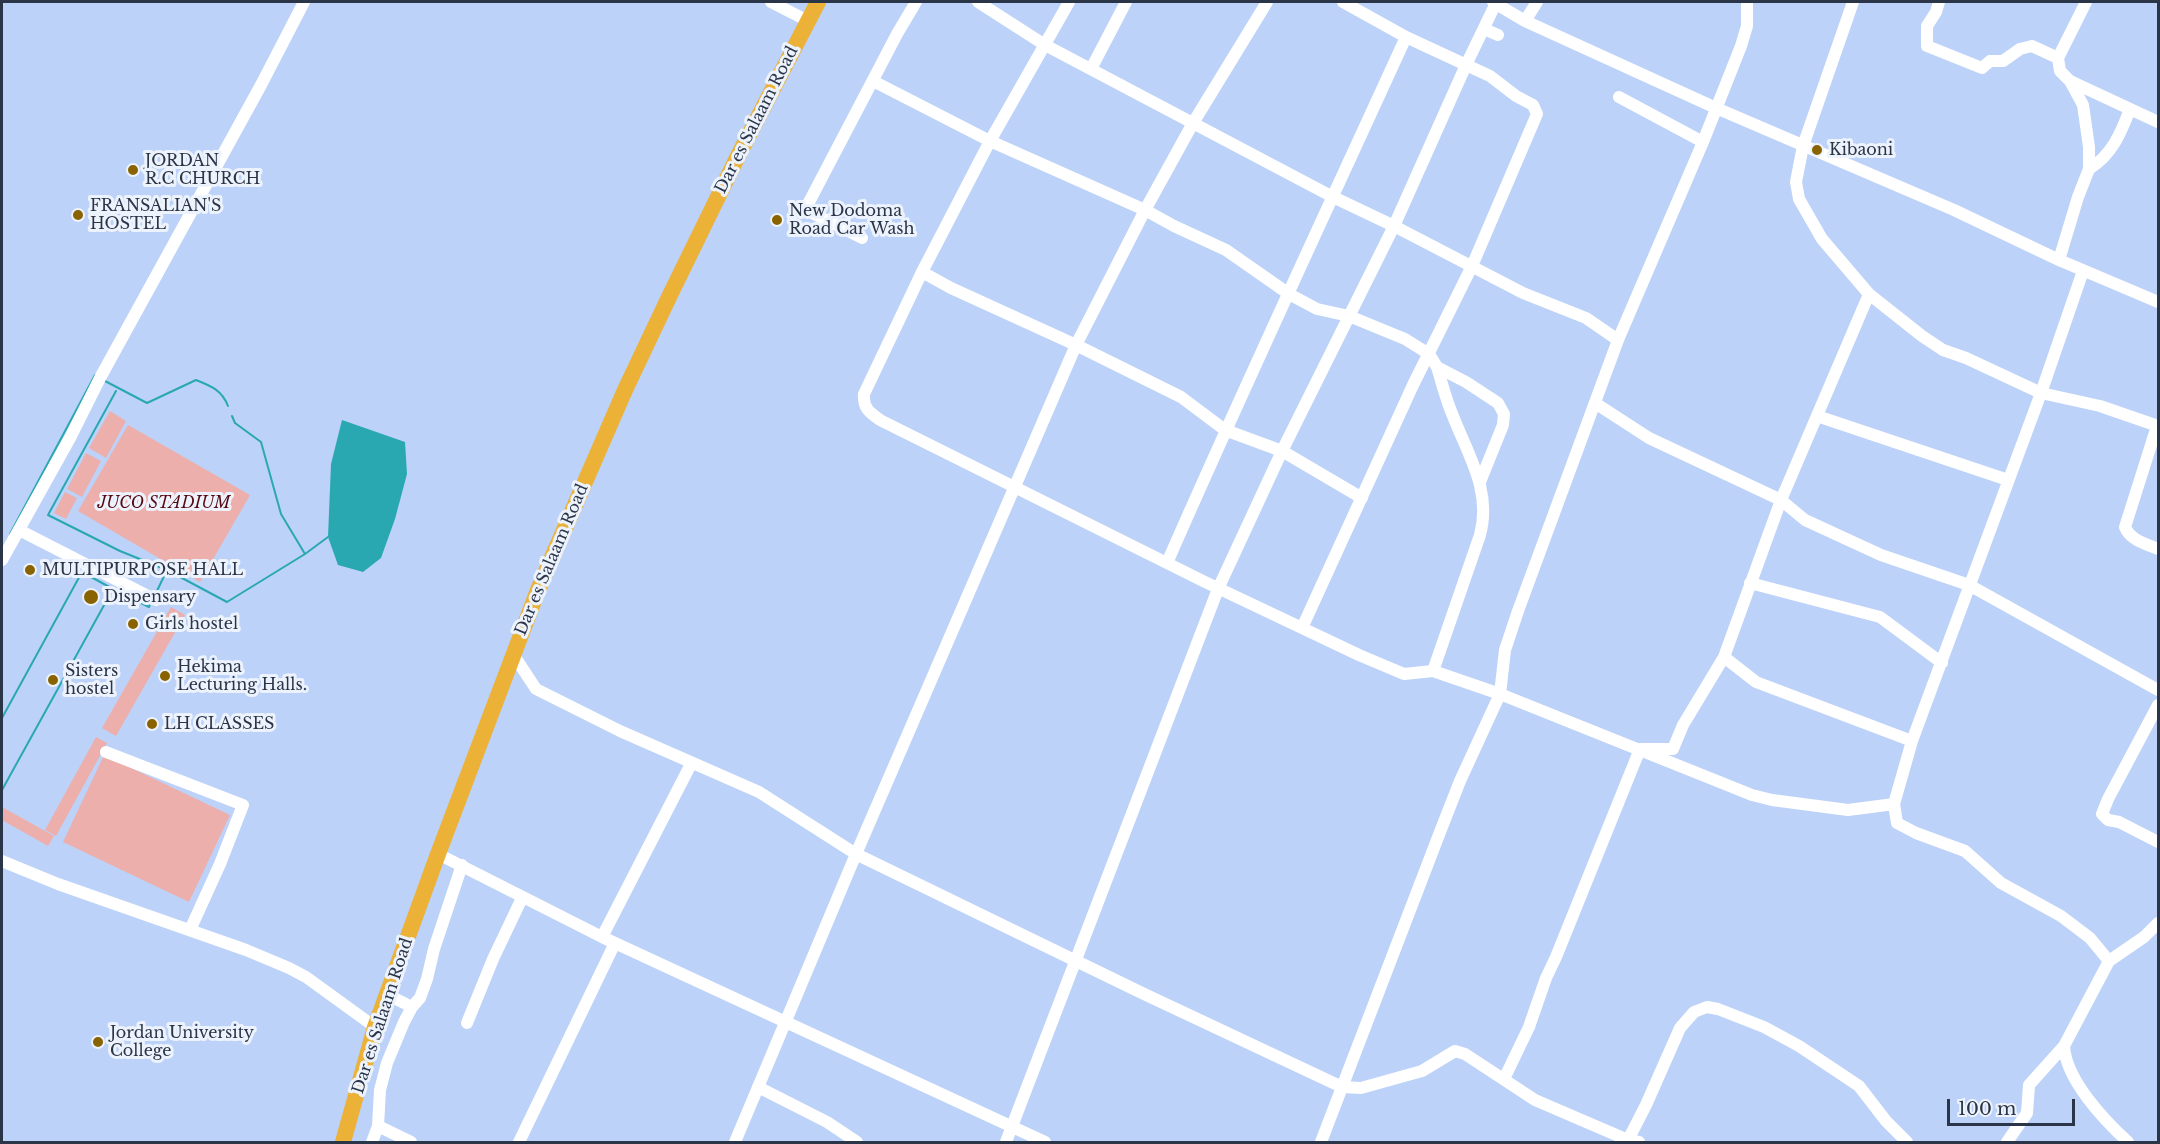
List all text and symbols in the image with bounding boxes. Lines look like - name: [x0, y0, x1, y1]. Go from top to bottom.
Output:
- street label: Dar es Salaam Road: [712, 43, 802, 197]
- place label: Kibaoni: [1829, 140, 1893, 160]
- marker: Kibaoni: [1810, 143, 1824, 157]
- place label: JORDAN R.C CHURCH: [145, 151, 260, 189]
- marker: JORDAN R.C CHURCH: [126, 163, 140, 177]
- place label: FRANSALIAN'S HOSTEL: [90, 196, 221, 234]
- place label: New Dodoma Road Car Wash: [789, 201, 915, 239]
- marker: FRANSALIAN'S HOSTEL: [71, 208, 85, 222]
- marker: New Dodoma Road Car Wash: [770, 213, 784, 227]
- street label: Dar es Salaam Road: [511, 481, 593, 639]
- park label: JUCO STADIUM: [98, 493, 230, 513]
- place label: MULTIPURPOSE HALL: [42, 560, 243, 580]
- marker: MULTIPURPOSE HALL: [23, 563, 37, 577]
- place label: Dispensary: [104, 587, 196, 607]
- marker: Dispensary: [82, 588, 100, 606]
- place label: Girls hostel: [145, 614, 238, 634]
- marker: Girls hostel: [126, 617, 140, 631]
- place label: Hekima Lecturing Halls.: [177, 657, 307, 695]
- place label: Sisters hostel: [65, 661, 118, 699]
- marker: Hekima Lecturing Halls.: [158, 669, 172, 683]
- marker: Sisters hostel: [46, 673, 60, 687]
- place label: LH CLASSES: [164, 714, 274, 734]
- marker: LH CLASSES: [145, 717, 159, 731]
- street label: Dar es Salaam Road: [349, 936, 417, 1096]
- place label: Jordan University College: [110, 1023, 254, 1061]
- marker: Jordan University College: [91, 1035, 105, 1049]
- scale bar: [1950, 1087, 2078, 1125]
- text: 100 m: [1958, 1098, 2016, 1120]

